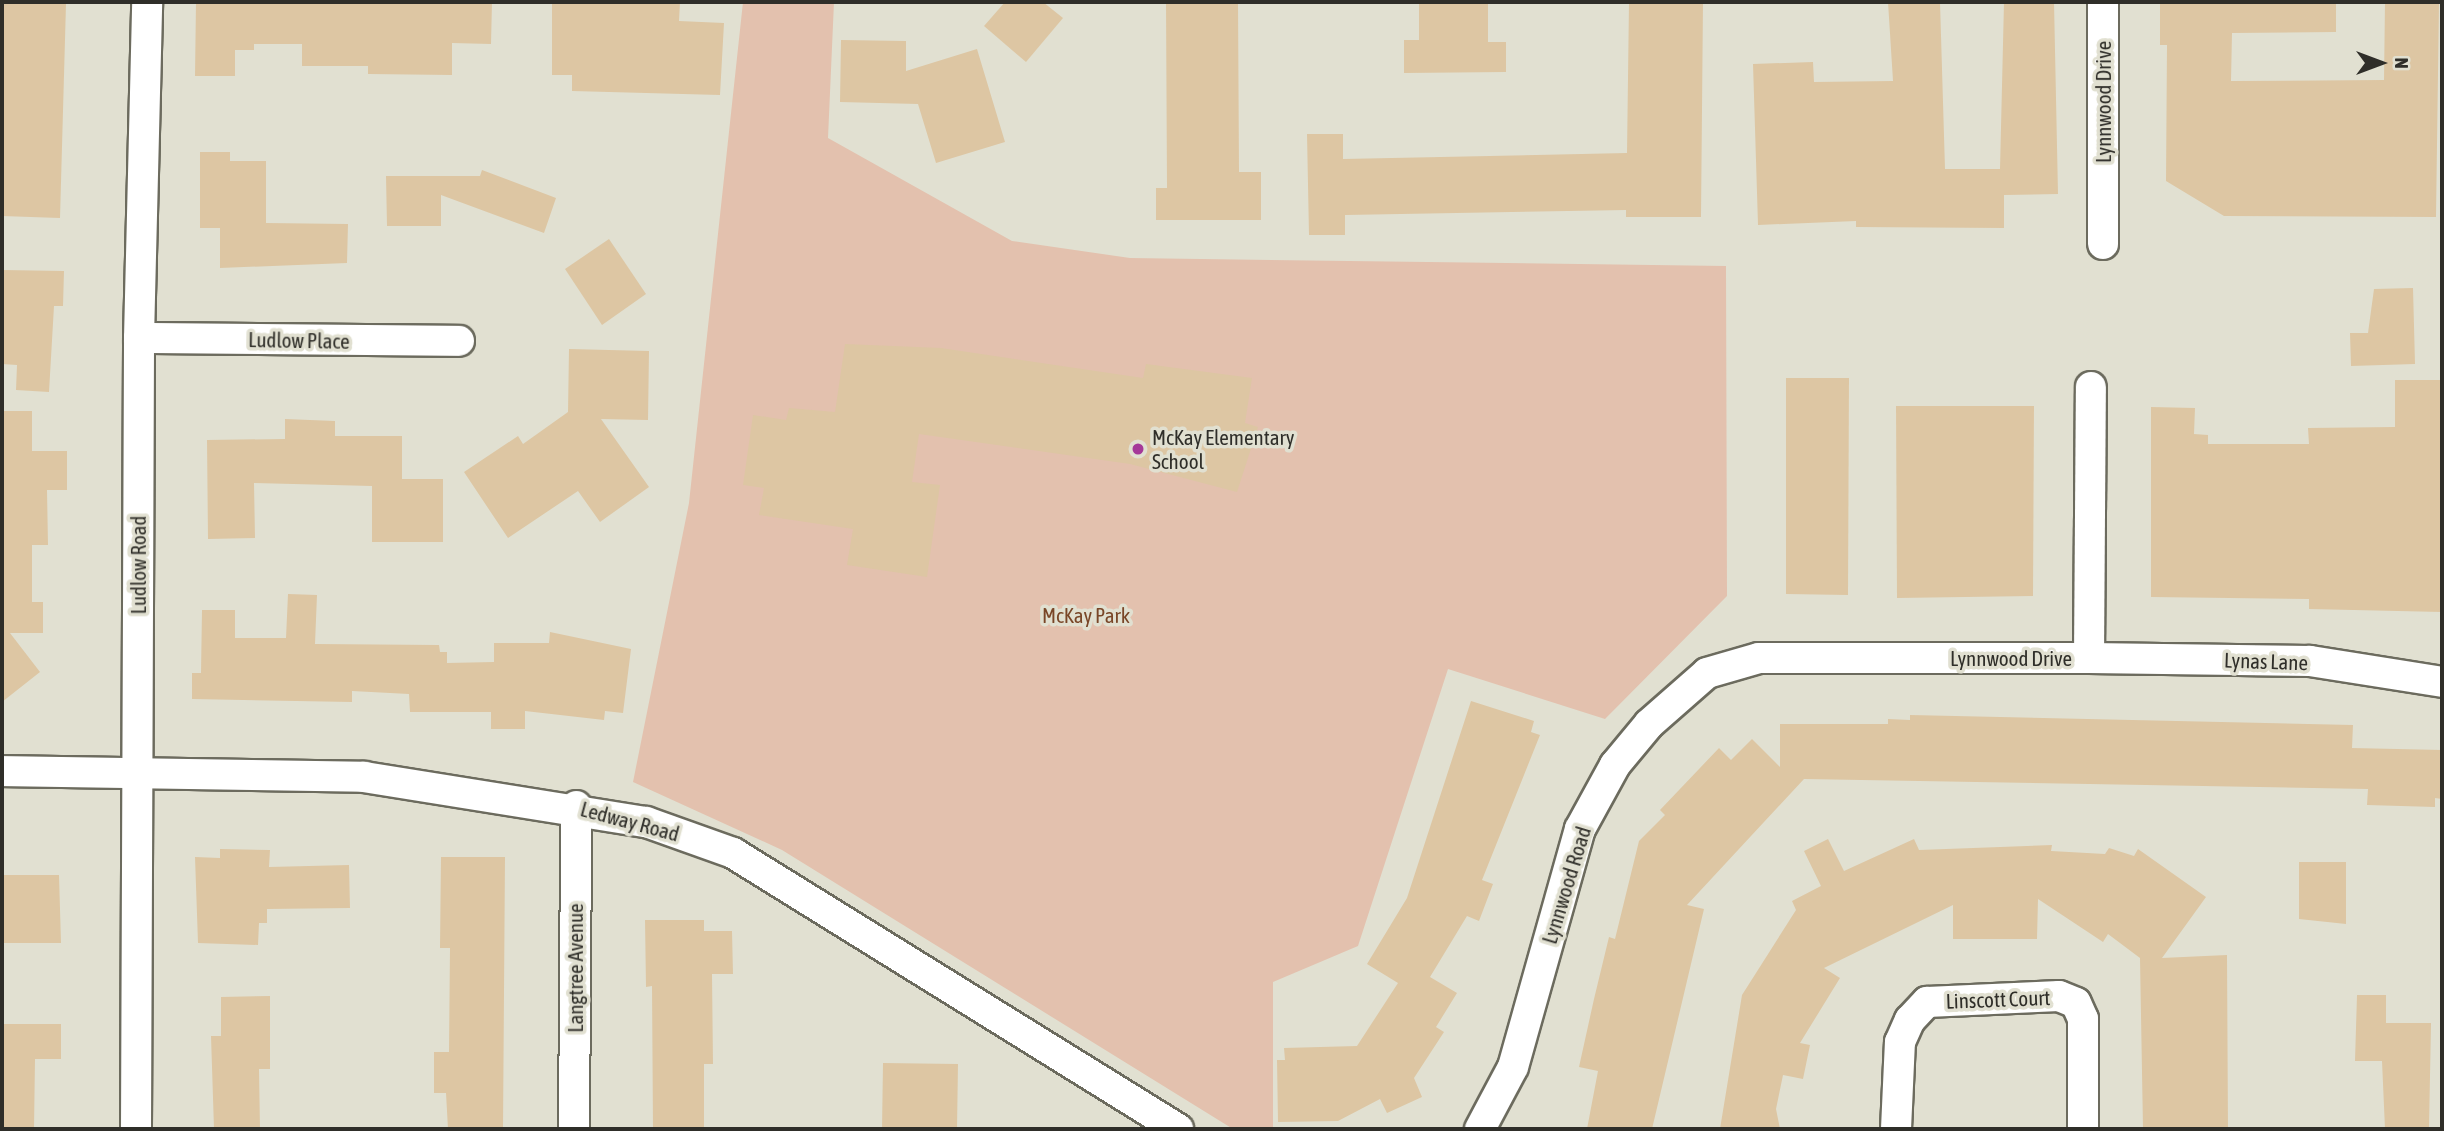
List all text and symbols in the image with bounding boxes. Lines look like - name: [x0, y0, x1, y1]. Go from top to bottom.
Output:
- north arrow: [2346, 28, 2416, 98]
- street label: Lynnwood Drive: [2090, 41, 2116, 163]
- text: N: [2391, 57, 2413, 69]
- street label: Ludlow Place: [248, 327, 350, 353]
- place label: McKay Elementary School: [1152, 424, 1294, 474]
- marker: McKay Elementary School: [1130, 441, 1146, 457]
- street label: Ludlow Road: [125, 516, 151, 614]
- park label: McKay Park: [1042, 602, 1130, 628]
- street label: Lynnwood Drive: [1950, 645, 2072, 671]
- street label: Lynas Lane: [2224, 647, 2308, 675]
- street label: Ledway Road: [578, 796, 682, 846]
- street label: Lynnwood Road: [1536, 823, 1596, 947]
- street label: Langtree Avenue: [562, 903, 588, 1033]
- street label: Linscott Court: [1945, 985, 2051, 1013]

